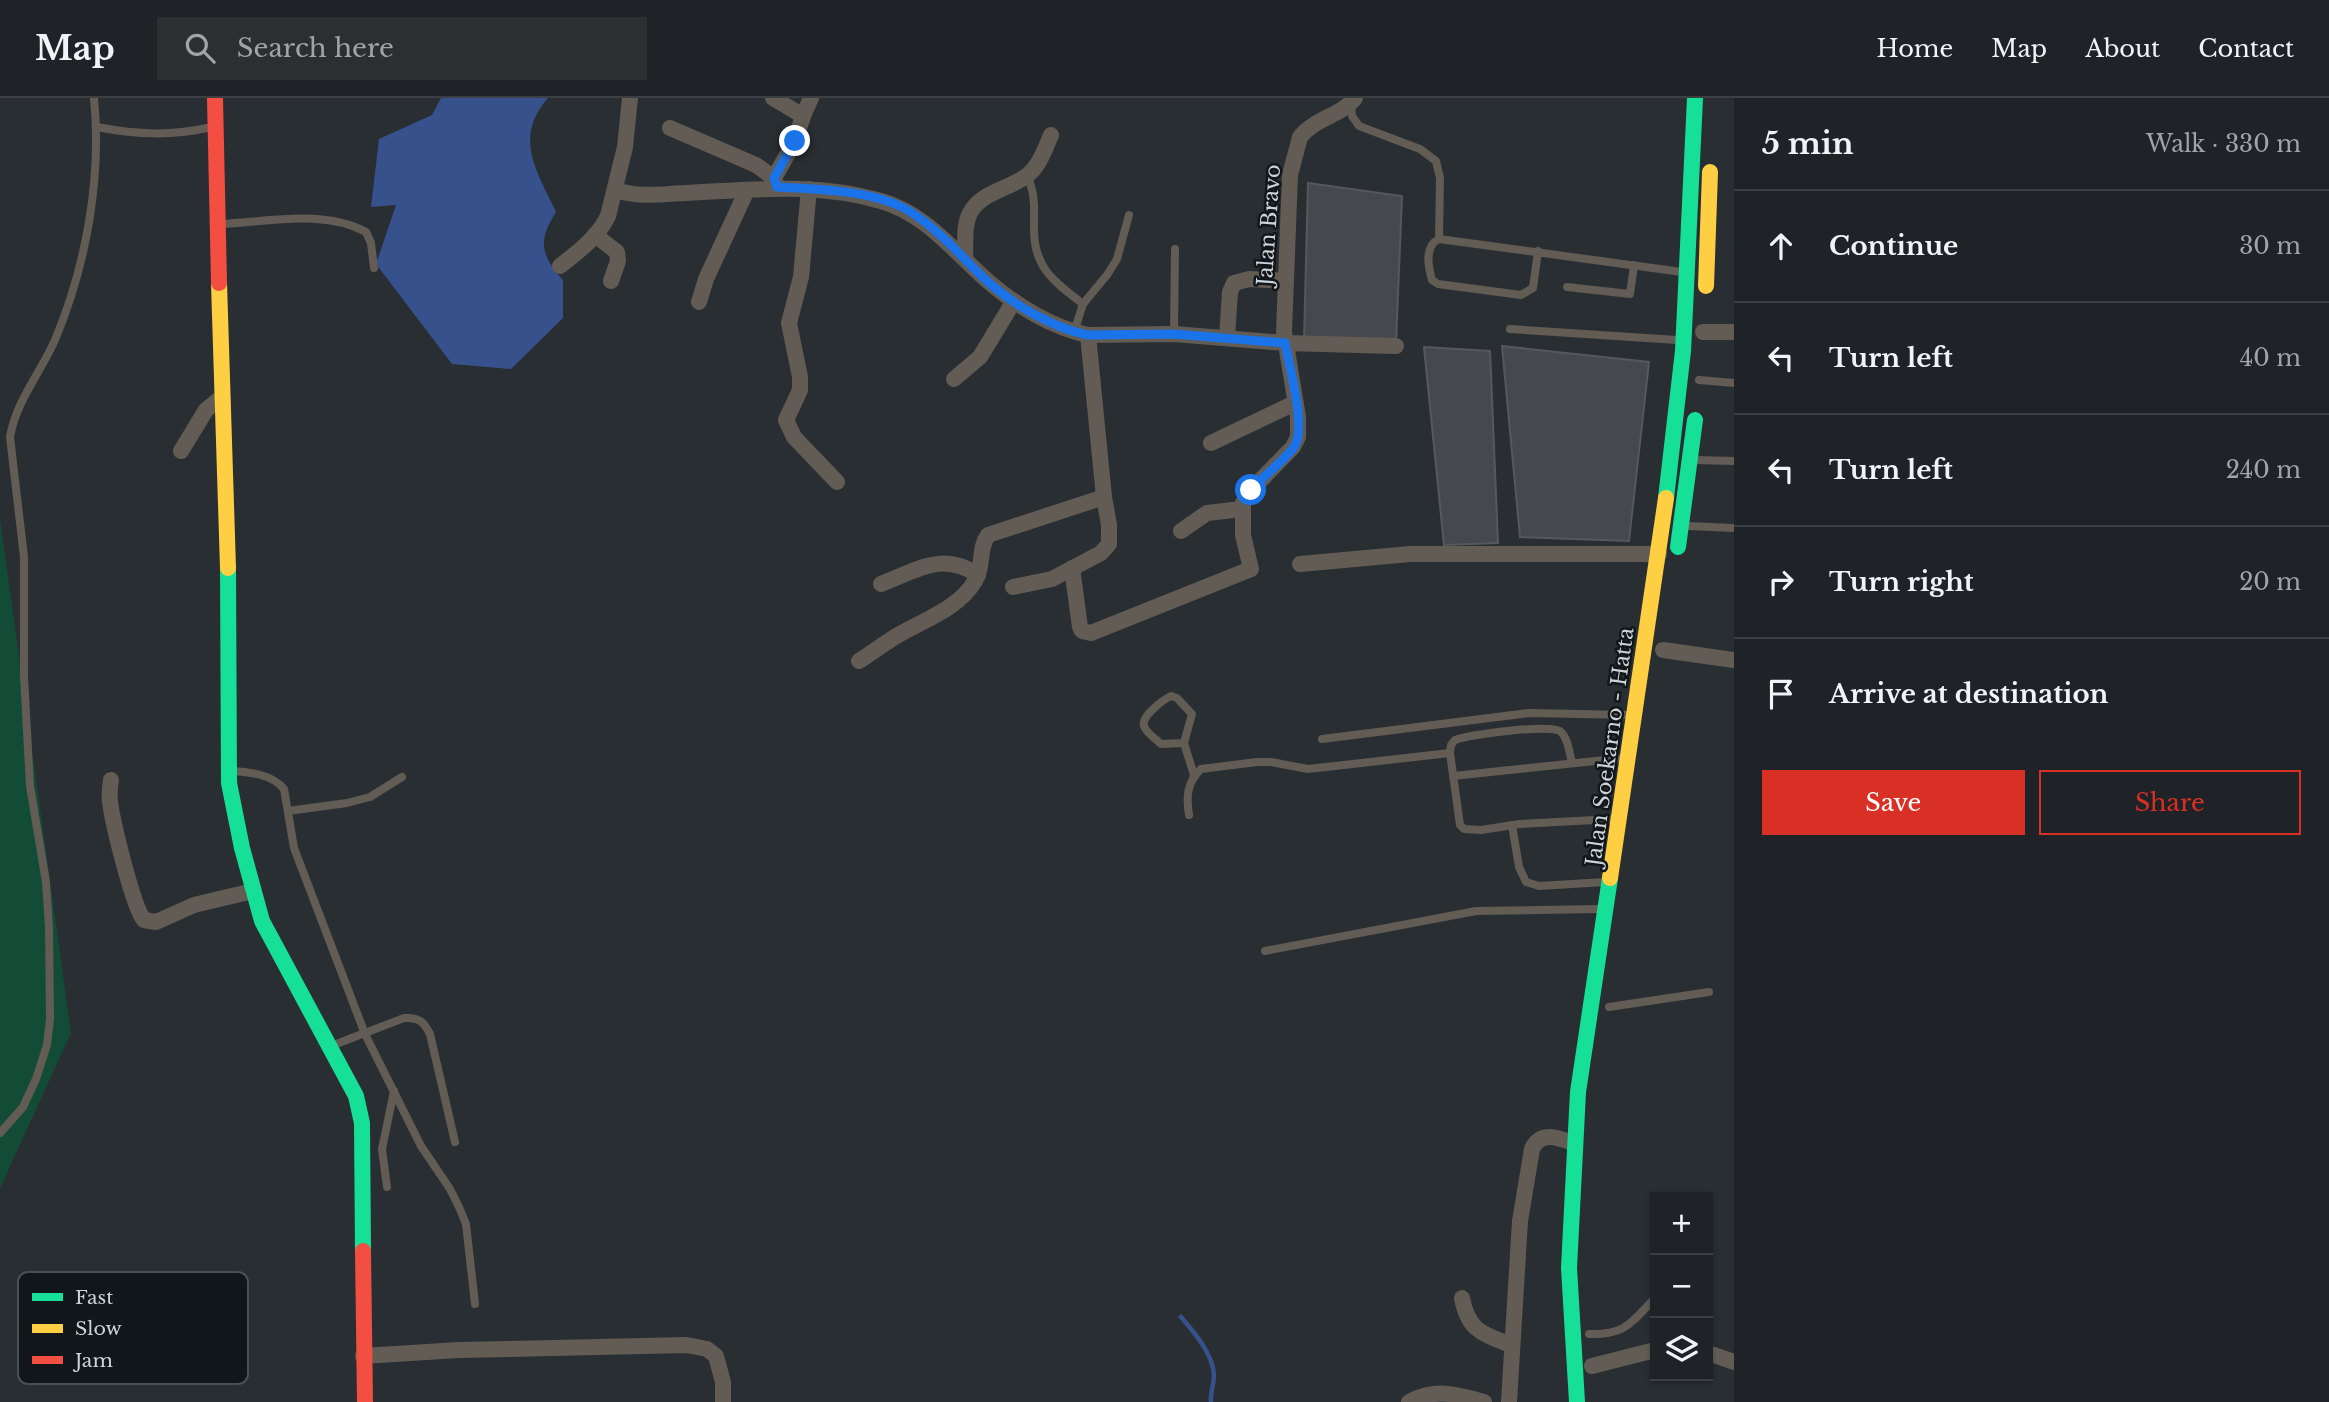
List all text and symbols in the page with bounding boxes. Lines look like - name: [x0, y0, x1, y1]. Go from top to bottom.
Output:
- search box: [157, 17, 647, 80]
- text: Map: [35, 28, 115, 69]
- icon: search: [181, 29, 219, 67]
- text: Search here: [237, 32, 394, 64]
- text: Home: [1877, 34, 1953, 63]
- text: Map: [1991, 34, 2047, 63]
- text: About: [2085, 34, 2160, 63]
- text: Contact: [2198, 34, 2294, 63]
- route end: [779, 125, 810, 156]
- text: 5 min: [1762, 125, 1854, 162]
- text: Walk · 330 m: [2146, 130, 2301, 158]
- street label: Jalan Bravo: [1252, 163, 1286, 290]
- icon: ahead: [1762, 227, 1800, 265]
- text: Continue: [1829, 230, 1958, 262]
- text: 30 m: [2239, 232, 2301, 260]
- icon: left: [1762, 339, 1800, 377]
- text: Turn left: [1829, 342, 1953, 374]
- text: 40 m: [2240, 344, 2301, 372]
- icon: left: [1762, 451, 1800, 489]
- text: Turn left: [1829, 454, 1953, 486]
- text: 240 m: [2226, 456, 2301, 484]
- route start: [1235, 474, 1266, 505]
- icon: right: [1762, 563, 1800, 601]
- text: Turn right: [1829, 566, 1974, 598]
- text: 20 m: [2239, 568, 2301, 596]
- street label: Jalan Soekarno - Hatta: [1580, 626, 1640, 871]
- icon: arrive: [1762, 675, 1800, 713]
- text: Arrive at destination: [1829, 678, 2109, 710]
- button: Save: [1762, 770, 2025, 835]
- button: Share: [2039, 770, 2301, 835]
- map controls: [1650, 1192, 1713, 1381]
- button: +: [1650, 1192, 1713, 1255]
- button: −: [1650, 1255, 1713, 1318]
- legend: [18, 1272, 248, 1384]
- text: Fast: [75, 1286, 114, 1309]
- text: Slow: [75, 1317, 122, 1340]
- button: layers: [1650, 1318, 1713, 1381]
- text: Jam: [72, 1349, 113, 1372]

